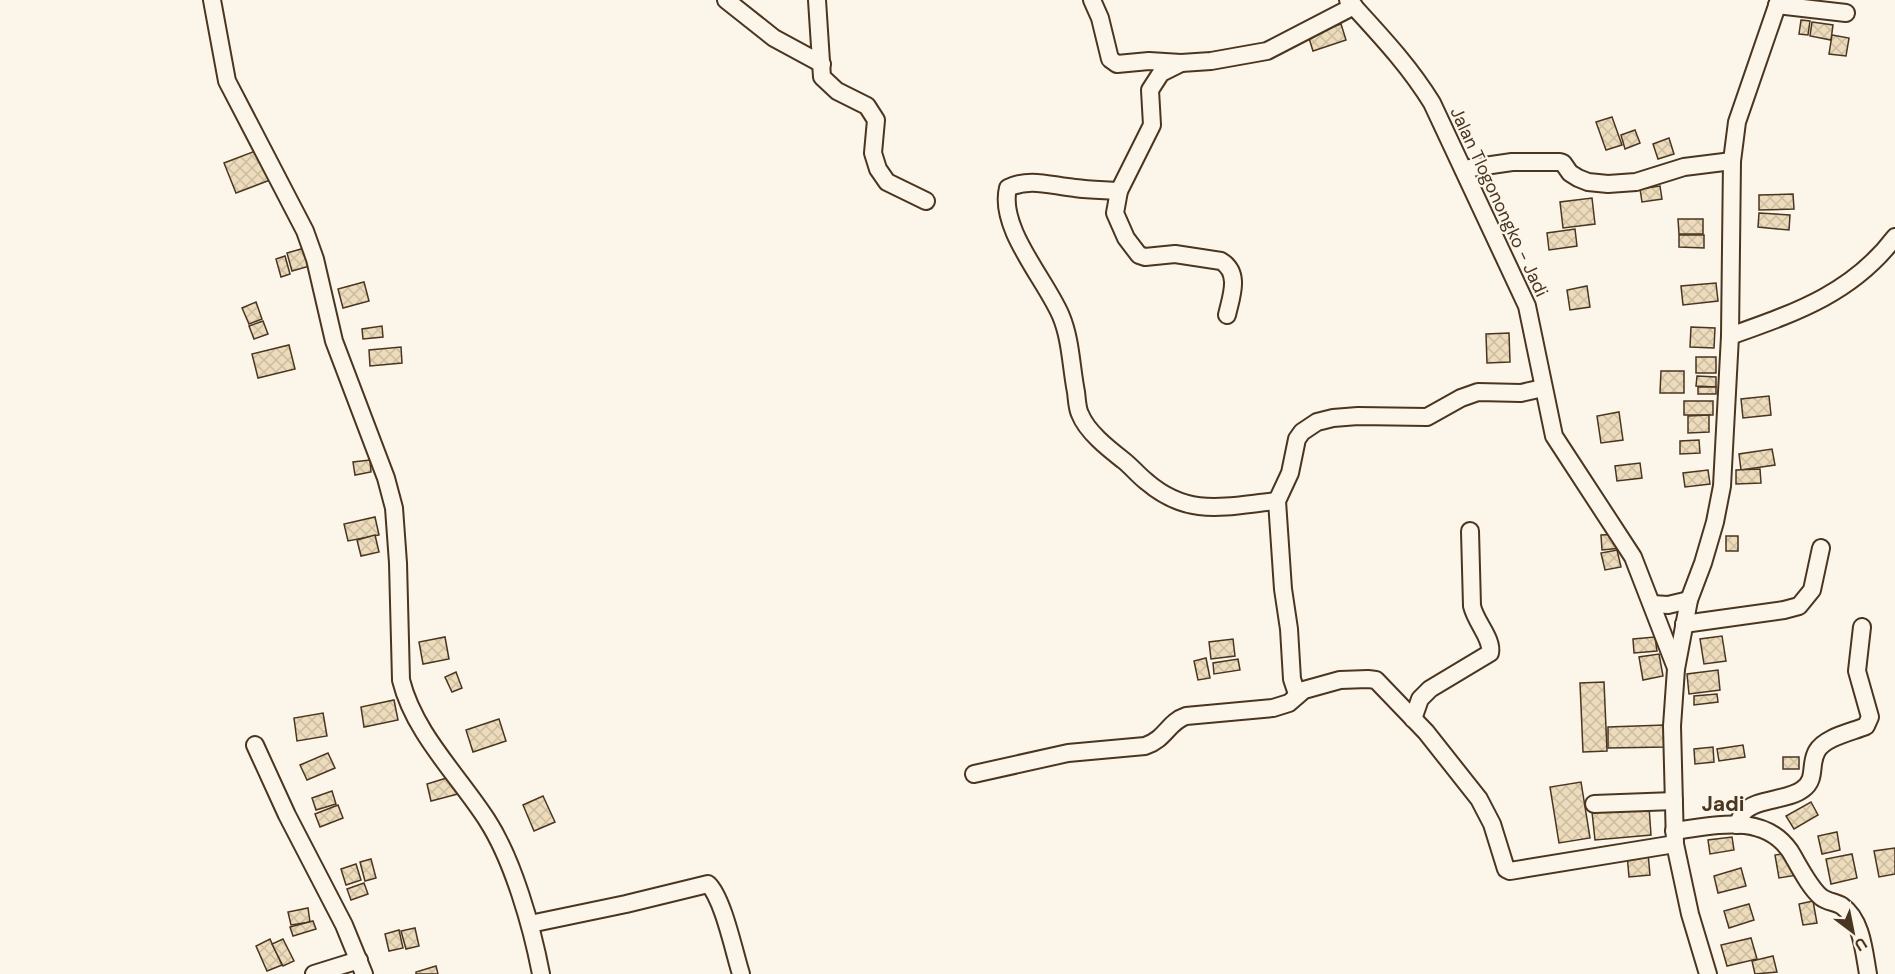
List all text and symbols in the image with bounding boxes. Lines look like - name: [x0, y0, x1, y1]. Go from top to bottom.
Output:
- street label: Jalan Tlogonongko - Jadi: [1444, 103, 1554, 301]
- district label: Jadi: [1701, 790, 1745, 818]
- north arrow: [1823, 902, 1883, 962]
- text: U: [1850, 932, 1871, 956]

